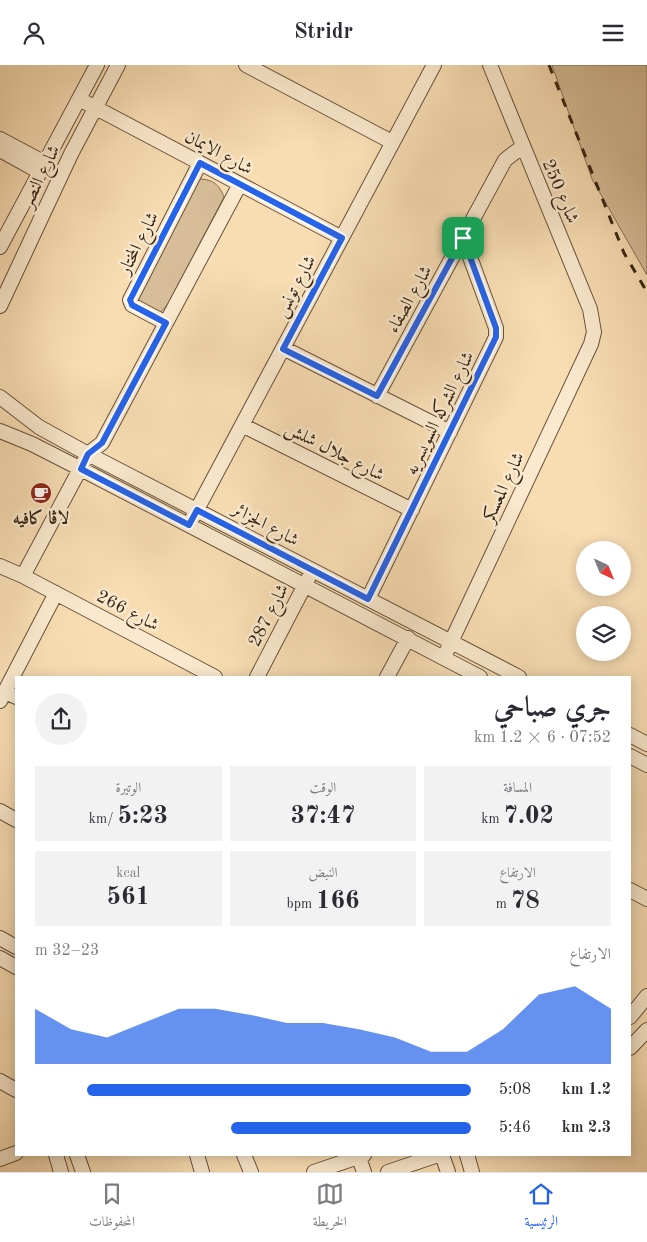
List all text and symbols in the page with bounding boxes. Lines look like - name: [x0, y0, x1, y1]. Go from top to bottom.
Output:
- icon: person: [20, 19, 48, 47]
- icon: menu: [599, 19, 627, 47]
- text: Stridr: [294, 21, 353, 43]
- street label: شارع الايمان: [179, 128, 255, 183]
- street label: شارع النصر: [17, 142, 68, 214]
- street label: شارع 250: [534, 157, 582, 228]
- street label: شارع المختار: [115, 209, 167, 282]
- pin: [442, 217, 484, 259]
- icon: arrive: [449, 224, 477, 252]
- street label: شارع تونس: [272, 253, 324, 323]
- street label: شارع الصفاء: [384, 263, 440, 339]
- street label: شارع الشركه السويسريه: [400, 348, 482, 480]
- street label: شارع جلال شلش: [280, 419, 387, 489]
- street label: شارع المعسكر: [478, 449, 533, 529]
- cafe icon: لاڤا كافيه: [29, 481, 53, 505]
- street label: شارع الجزائر: [225, 499, 302, 554]
- place label: لاڤا كافيه: [13, 508, 70, 528]
- north arrow: [576, 541, 631, 596]
- map controls: [576, 541, 631, 661]
- street label: شارع 287: [246, 581, 297, 652]
- street label: شارع 266: [91, 587, 162, 639]
- button: layers: [576, 606, 631, 661]
- button: share: [35, 693, 87, 745]
- text: جري صباحي: [494, 695, 611, 723]
- text: 07:52 · 6 × 1.2 km: [474, 730, 611, 746]
- text: الوتيرة: [115, 781, 141, 795]
- text: الوقت: [310, 781, 336, 795]
- text: المسافة: [503, 781, 532, 795]
- text: 5:23: [117, 804, 168, 829]
- text: 37:47: [291, 804, 356, 829]
- text: 7.02: [504, 804, 554, 829]
- text: /km: [89, 812, 117, 826]
- text: km: [481, 812, 504, 826]
- text: kcal: [116, 866, 140, 880]
- text: النبض: [309, 866, 337, 880]
- text: الارتفاع: [500, 866, 536, 880]
- text: 561: [107, 885, 150, 910]
- text: 166: [316, 889, 360, 914]
- text: 78: [511, 889, 540, 914]
- text: bpm: [287, 897, 316, 911]
- text: m: [496, 897, 511, 911]
- text: 23–32 m: [35, 943, 99, 959]
- text: الارتفاع: [569, 947, 611, 963]
- text: 5:08: [499, 1082, 531, 1098]
- text: 1.2 km: [562, 1082, 611, 1098]
- text: 5:46: [499, 1120, 531, 1136]
- text: 2.3 km: [562, 1120, 611, 1136]
- tab: المحفوظات: [89, 1180, 135, 1235]
- tab: الخريطة: [313, 1180, 347, 1235]
- tab: الرئيسية: [525, 1180, 558, 1235]

